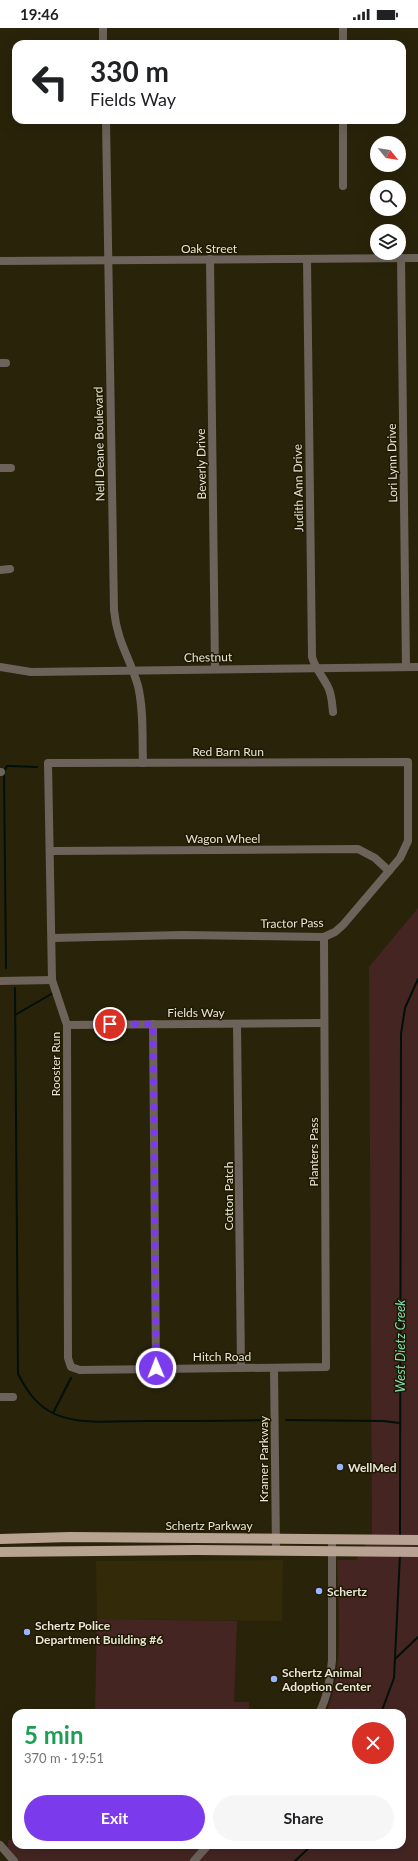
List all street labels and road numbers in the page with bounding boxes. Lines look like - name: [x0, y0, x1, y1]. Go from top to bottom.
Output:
- street label: Oak Street: [181, 241, 238, 256]
- street label: Nell Deane Boulevard: [91, 387, 107, 501]
- street label: Lori Lynn Drive: [384, 423, 400, 503]
- street label: Beverly Drive: [193, 428, 209, 500]
- street label: Judith Ann Drive: [290, 444, 306, 532]
- street label: Chestnut: [184, 649, 233, 665]
- street label: Red Barn Run: [192, 744, 264, 759]
- street label: Wagon Wheel: [186, 831, 260, 846]
- street label: Tractor Pass: [260, 915, 324, 931]
- street label: Fields Way: [167, 1005, 226, 1020]
- street label: Rooster Run: [48, 1032, 63, 1096]
- street label: Planters Pass: [306, 1117, 321, 1187]
- street label: Cotton Patch: [221, 1162, 236, 1230]
- street label: Hitch Road: [193, 1349, 251, 1364]
- street label: Kramer Parkway: [256, 1415, 271, 1502]
- street label: Schertz Parkway: [165, 1518, 253, 1533]

